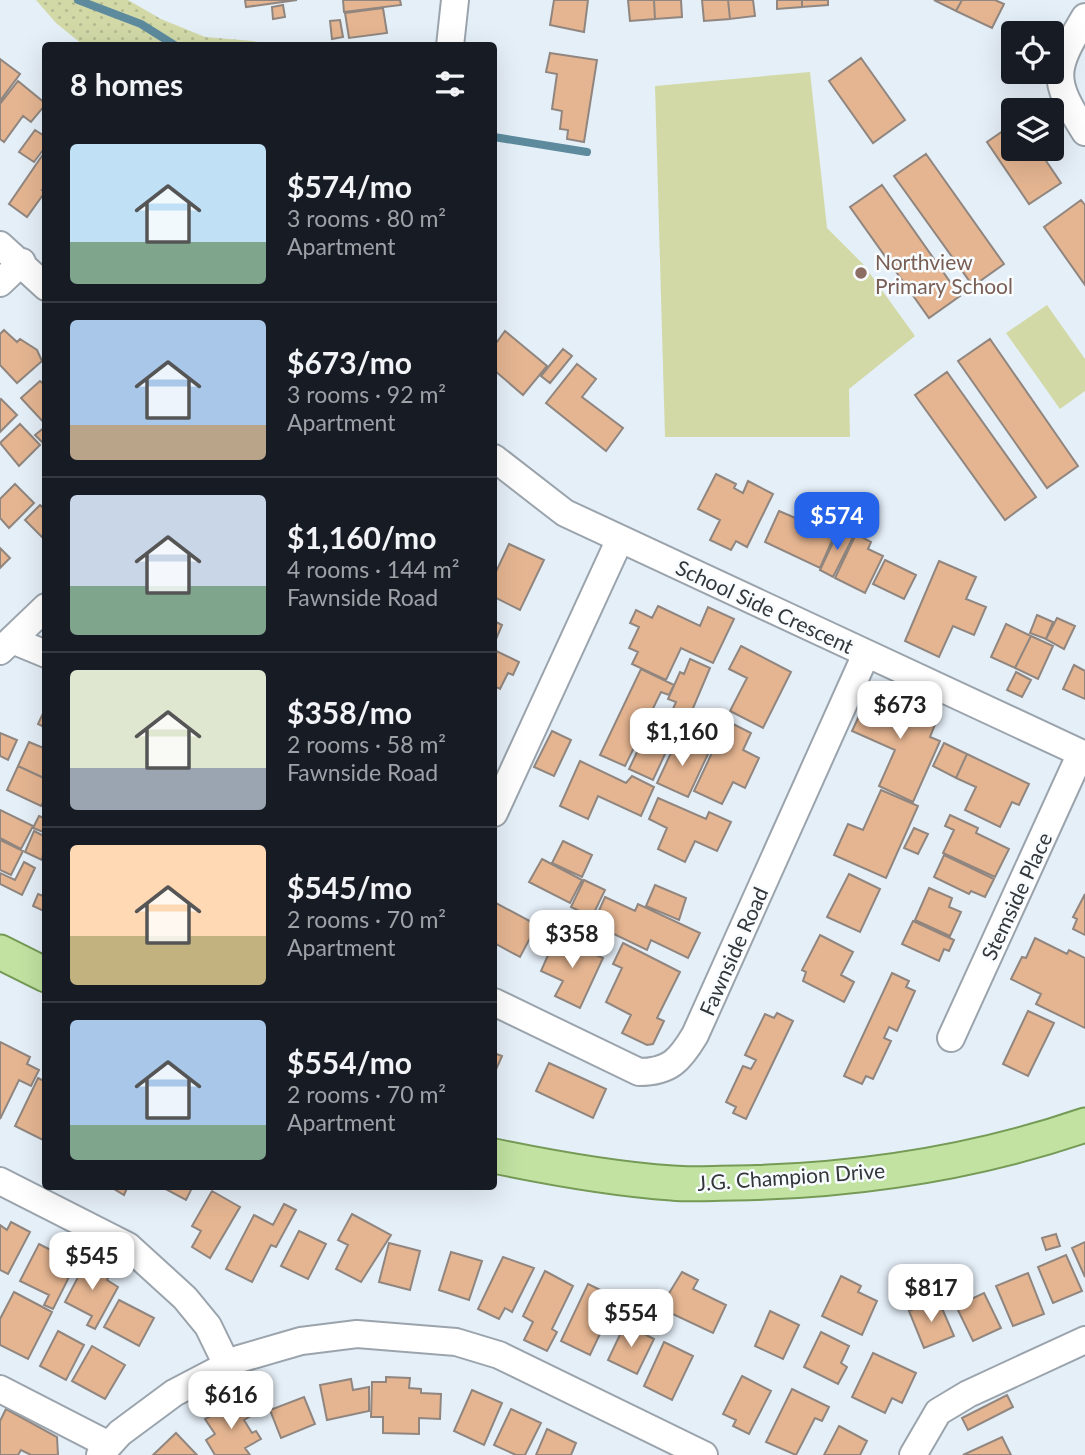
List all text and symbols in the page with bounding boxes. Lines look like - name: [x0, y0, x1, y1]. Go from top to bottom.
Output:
- map controls: [1001, 21, 1064, 161]
- button: locate: [1001, 21, 1064, 84]
- icon: filters: [431, 65, 469, 103]
- text: 8 homes: [70, 66, 183, 102]
- button: layers: [1001, 98, 1064, 161]
- text: $574/mo: [287, 168, 412, 204]
- icon: home: [126, 172, 210, 256]
- text: 3 rooms · 80 m²: [287, 204, 446, 232]
- text: Apartment: [287, 232, 395, 260]
- place label: Northview Primary School: [875, 249, 1013, 298]
- marker: Northview Primary School: [853, 265, 869, 281]
- text: $673/mo: [287, 344, 412, 380]
- icon: home: [126, 348, 210, 432]
- text: 3 rooms · 92 m²: [287, 380, 446, 408]
- text: Apartment: [287, 408, 395, 436]
- pin: $574: [796, 492, 878, 552]
- text: $574: [810, 501, 864, 529]
- text: $1,160/mo: [287, 519, 436, 555]
- icon: home: [126, 523, 210, 607]
- street label: School Side Crescent: [672, 554, 858, 658]
- text: 4 rooms · 144 m²: [287, 555, 459, 583]
- text: Fawnside Road: [287, 583, 438, 611]
- pin: $673: [859, 682, 941, 741]
- text: $673: [873, 690, 927, 718]
- text: $358/mo: [287, 694, 412, 730]
- icon: home: [126, 698, 210, 782]
- pin: $1,160: [625, 708, 739, 768]
- text: $1,160: [646, 717, 718, 745]
- text: 2 rooms · 58 m²: [287, 730, 446, 758]
- text: Fawnside Road: [287, 758, 438, 786]
- street label: Stemside Place: [976, 828, 1056, 964]
- text: $545/mo: [287, 869, 412, 905]
- icon: home: [126, 873, 210, 957]
- street label: Fawnside Road: [694, 883, 772, 1019]
- text: 2 rooms · 70 m²: [287, 905, 446, 933]
- pin: $358: [531, 911, 613, 970]
- text: $358: [545, 919, 599, 947]
- text: Apartment: [287, 933, 395, 961]
- text: $554/mo: [287, 1044, 412, 1080]
- icon: home: [126, 1048, 210, 1132]
- text: 2 rooms · 70 m²: [287, 1080, 446, 1108]
- text: Apartment: [287, 1108, 395, 1136]
- street label: J.G. Champion Drive: [696, 1157, 886, 1195]
- pin: $545: [51, 1232, 133, 1292]
- text: $545: [65, 1241, 119, 1269]
- pin: $817: [890, 1264, 972, 1324]
- text: $817: [904, 1273, 958, 1301]
- pin: $554: [590, 1290, 672, 1349]
- text: $554: [604, 1298, 658, 1326]
- pin: $616: [190, 1372, 272, 1431]
- text: $616: [204, 1380, 258, 1408]

